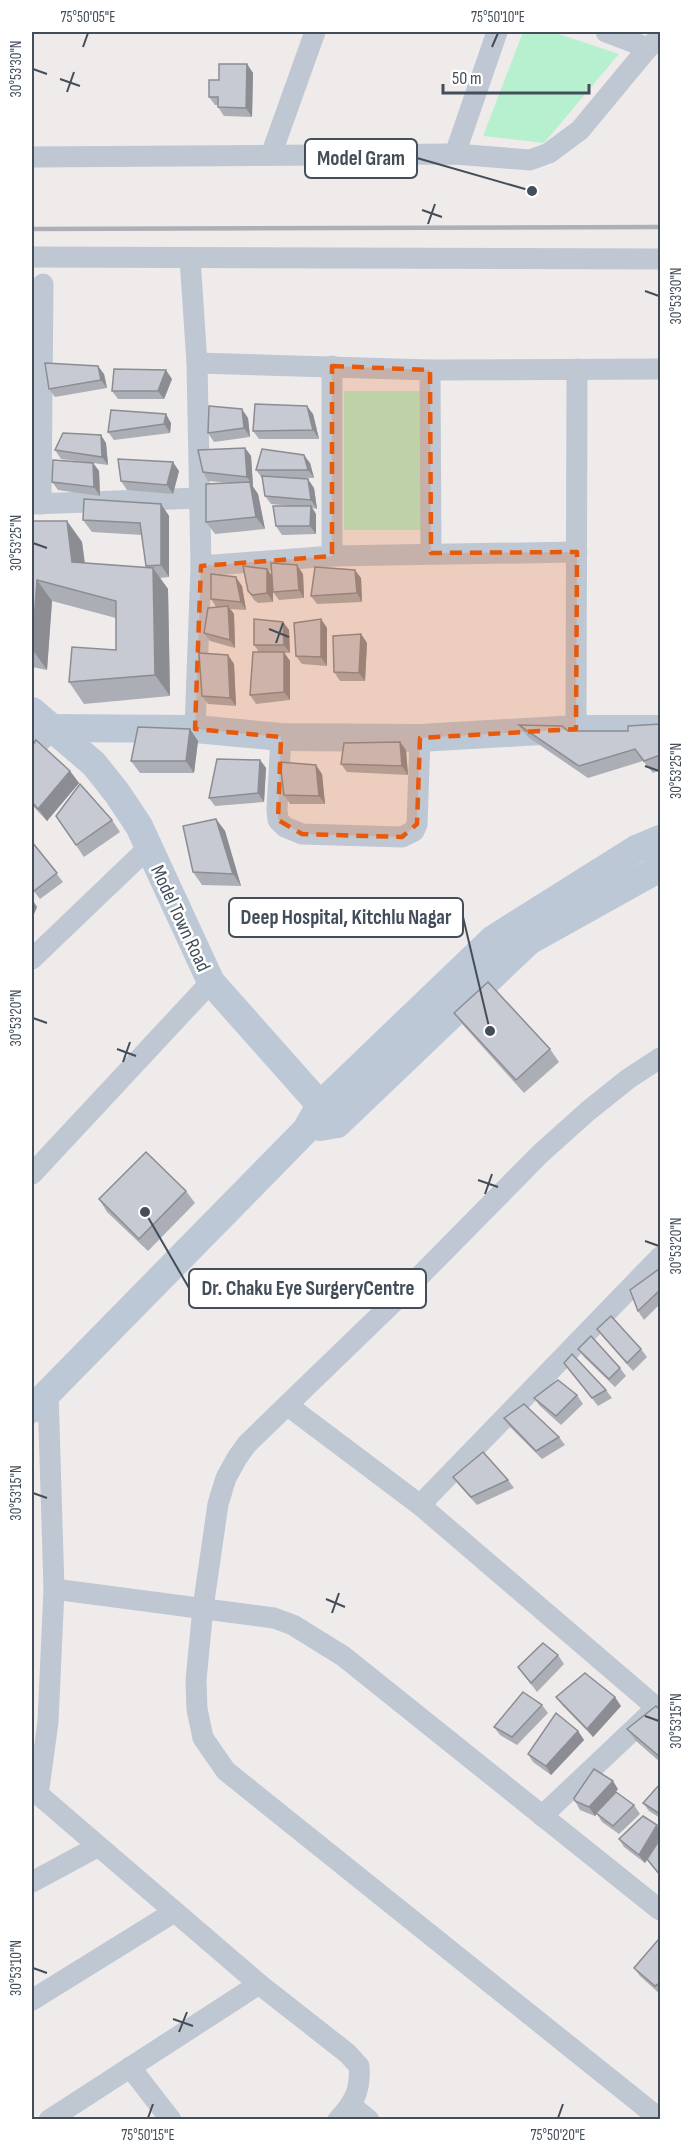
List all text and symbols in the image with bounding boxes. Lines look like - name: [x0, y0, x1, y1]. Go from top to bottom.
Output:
- text: 75°50'05"E: [61, 8, 115, 27]
- text: 75°50'10"E: [471, 8, 525, 27]
- text: 30°53'30"N: [7, 40, 26, 98]
- scale bar: [443, 57, 588, 95]
- text: 50 m: [452, 68, 482, 89]
- callout: Model Gram: [305, 139, 417, 178]
- text: Model Gram: [317, 146, 405, 171]
- text: 30°53'30"N: [667, 267, 686, 325]
- text: 30°53'25"N: [7, 515, 26, 571]
- text: 30°53'25"N: [667, 743, 686, 799]
- street label: Model Town Road: [145, 861, 215, 976]
- callout: Deep Hospital, Kitchlu Nagar: [229, 898, 463, 937]
- text: Deep Hospital, Kitchlu Nagar: [241, 905, 452, 930]
- text: 30°53'20"N: [7, 990, 26, 1046]
- text: 30°53'20"N: [667, 1218, 686, 1274]
- callout: Dr. Chaku Eye SurgeryCentre: [189, 1269, 426, 1308]
- text: Dr. Chaku Eye SurgeryCentre: [201, 1276, 415, 1301]
- text: 30°53'15"N: [7, 1465, 26, 1521]
- text: 30°53'15"N: [667, 1693, 686, 1749]
- text: 30°53'10"N: [7, 1940, 26, 1996]
- text: 75°50'15"E: [121, 2126, 175, 2145]
- text: 75°50'20"E: [531, 2126, 585, 2145]

